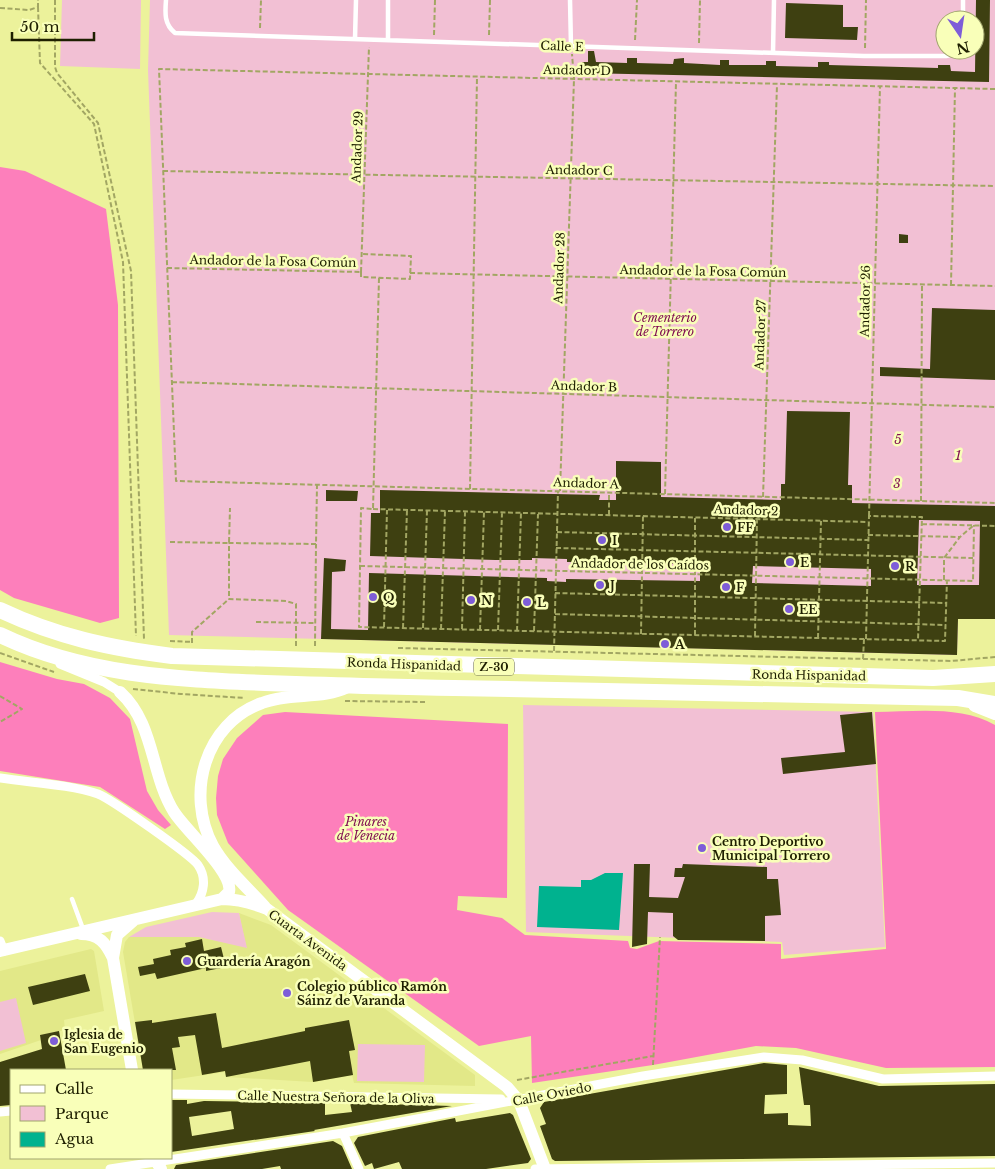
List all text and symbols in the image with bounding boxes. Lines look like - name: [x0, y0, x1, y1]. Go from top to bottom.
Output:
- scale bar: [12, 10, 95, 42]
- north arrow: [935, 10, 985, 60]
- text: 50 m: [20, 17, 60, 36]
- text: N: [954, 37, 971, 58]
- street label: Calle E: [540, 38, 584, 54]
- street label: Andador D: [542, 62, 611, 78]
- street label: Andador 29: [348, 111, 366, 184]
- street label: Andador C: [545, 162, 612, 178]
- street label: Andador 28: [550, 232, 568, 305]
- street label: Andador de la Fosa Común: [188, 252, 357, 270]
- street label: Andador de la Fosa Común: [618, 262, 787, 280]
- street label: Andador 26: [857, 264, 873, 338]
- street label: Andador 27: [751, 299, 769, 371]
- park label: Cementerio de Torrero: [633, 310, 697, 339]
- street label: Andador B: [550, 377, 617, 395]
- park label: 5: [894, 432, 902, 447]
- park label: 1: [954, 448, 961, 463]
- street label: Andador A: [552, 474, 620, 492]
- park label: 3: [893, 476, 901, 491]
- street label: Andador 2: [713, 501, 778, 519]
- place label: FF: [737, 520, 754, 535]
- marker: FF: [721, 521, 733, 533]
- place label: I: [612, 533, 617, 548]
- marker: I: [596, 534, 608, 546]
- street label: Andador de los Caídos: [570, 555, 709, 573]
- place label: E: [800, 555, 809, 570]
- marker: E: [784, 556, 796, 568]
- place label: R: [905, 559, 916, 574]
- marker: R: [889, 560, 901, 572]
- place label: J: [607, 578, 615, 593]
- marker: J: [594, 579, 606, 591]
- place label: F: [736, 580, 745, 595]
- marker: F: [720, 581, 732, 593]
- place label: Q: [383, 590, 395, 605]
- marker: Q: [367, 591, 379, 603]
- place label: N: [481, 593, 493, 608]
- marker: N: [465, 594, 477, 606]
- place label: L: [537, 595, 546, 610]
- marker: L: [521, 596, 533, 608]
- place label: EE: [799, 602, 817, 617]
- marker: EE: [783, 603, 795, 615]
- place label: A: [674, 637, 686, 652]
- marker: A: [659, 638, 671, 650]
- street label: Ronda Hispanidad: [347, 655, 461, 673]
- road number: Z-30: [474, 659, 514, 676]
- street label: Ronda Hispanidad: [752, 667, 866, 683]
- park label: Pinares de Venecia: [337, 814, 395, 843]
- place label: Centro Deportivo Municipal Torrero: [712, 834, 830, 863]
- marker: Centro Deportivo Municipal Torrero: [696, 842, 708, 854]
- street label: Cuarta Avenida: [266, 906, 351, 974]
- place label: Guardería Aragón: [197, 954, 311, 969]
- marker: Guardería Aragón: [181, 955, 193, 967]
- place label: Colegio público Ramón Sáinz de Varanda: [297, 979, 447, 1008]
- marker: Colegio público Ramón Sáinz de Varanda: [281, 987, 293, 999]
- place label: Iglesia de San Eugenio: [64, 1027, 144, 1056]
- marker: Iglesia de San Eugenio: [48, 1035, 60, 1047]
- legend: [10, 1069, 172, 1159]
- text: Calle: [55, 1079, 94, 1098]
- street label: Calle Oviedo: [511, 1079, 593, 1109]
- street label: Calle Nuestra Señora de la Oliva: [237, 1088, 435, 1106]
- text: Parque: [55, 1104, 109, 1123]
- text: Agua: [54, 1129, 95, 1148]

